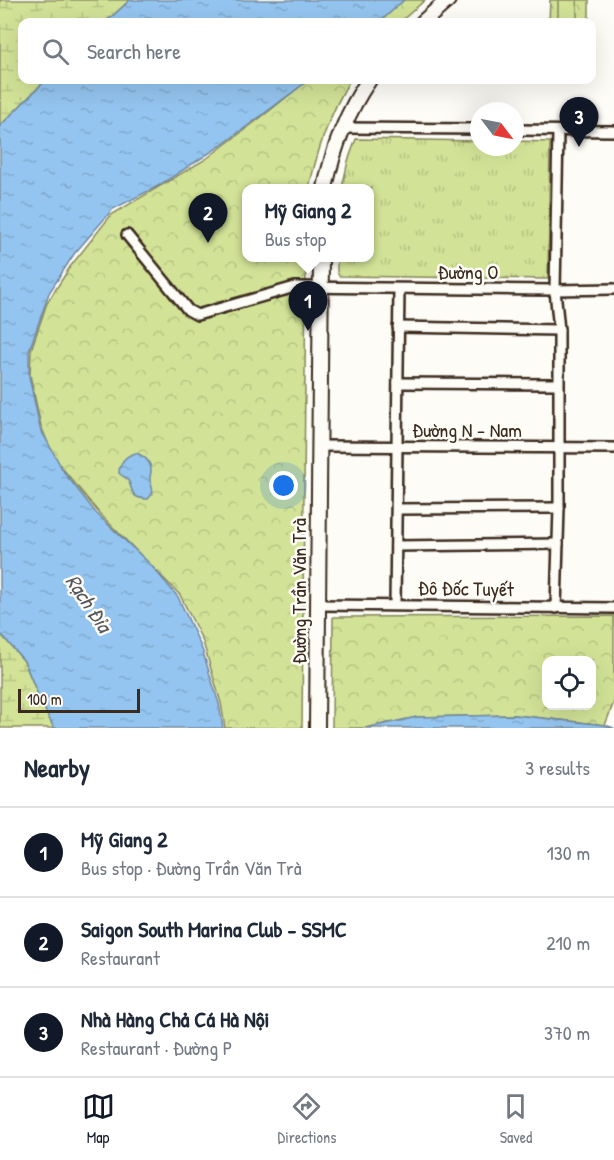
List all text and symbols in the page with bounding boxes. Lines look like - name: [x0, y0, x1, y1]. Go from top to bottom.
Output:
- search box: [18, 18, 596, 84]
- icon: search: [39, 35, 72, 68]
- text: Search here: [87, 36, 181, 66]
- pin: 3: [560, 98, 598, 147]
- north arrow: [470, 102, 524, 156]
- popup: [242, 184, 374, 262]
- pin: 2: [188, 194, 228, 243]
- text: Mỹ Giang 2: [265, 195, 351, 225]
- text: Bus stop: [265, 225, 326, 252]
- street label: Đường O: [438, 258, 498, 285]
- pin: 1: [288, 282, 328, 331]
- street label: Đường N - Nam: [412, 416, 522, 443]
- your location: [269, 471, 298, 500]
- street label: Đường Trần Văn Trà: [285, 518, 312, 664]
- water label: Rạch Đỉa: [59, 568, 120, 640]
- street label: Đô Đốc Tuyết: [418, 574, 515, 602]
- map controls: [542, 656, 596, 710]
- button: locate: [542, 656, 596, 710]
- scale bar: [18, 686, 140, 714]
- text: 100 m: [27, 688, 62, 710]
- text: Nearby: [24, 750, 90, 785]
- text: 3 results: [525, 754, 590, 781]
- text: Mỹ Giang 2: [81, 824, 168, 854]
- text: 1: [40, 839, 47, 866]
- text: 130 m: [547, 839, 590, 866]
- text: Bus stop · Đường Trần Văn Trà: [81, 854, 302, 881]
- text: Saigon South Marina Club - SSMC: [81, 914, 347, 944]
- text: 2: [39, 929, 48, 956]
- text: 210 m: [546, 929, 590, 956]
- text: Restaurant: [81, 944, 160, 971]
- text: Nhà Hàng Chả Cá Hà Nội: [81, 1004, 270, 1034]
- text: 3: [39, 1019, 48, 1046]
- text: 370 m: [544, 1019, 590, 1046]
- text: Restaurant · Đường P: [81, 1034, 232, 1061]
- tab: Map: [82, 1090, 115, 1148]
- tab: Directions: [278, 1090, 336, 1148]
- tab: Saved: [499, 1090, 532, 1148]

